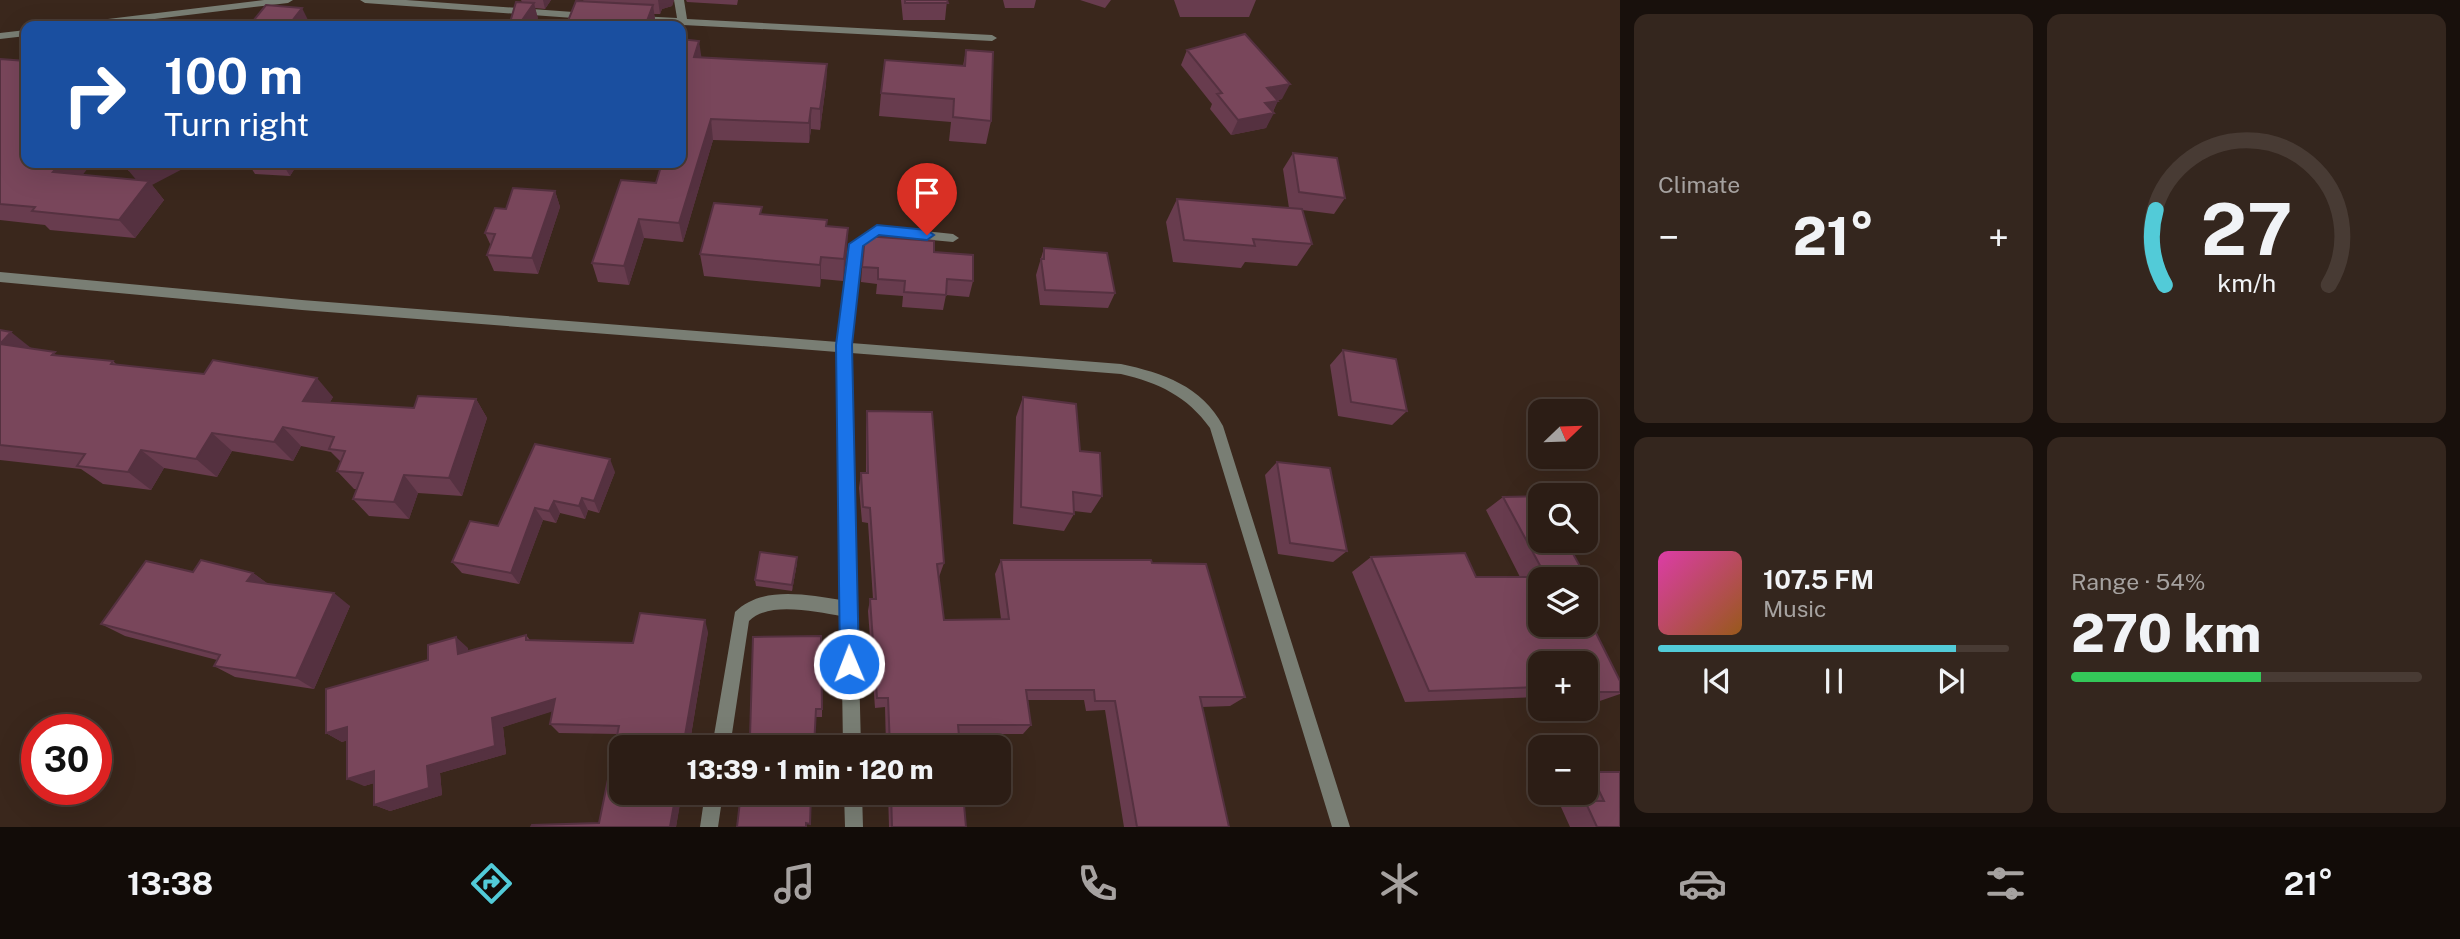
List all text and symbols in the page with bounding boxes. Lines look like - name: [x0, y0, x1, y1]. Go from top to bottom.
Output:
- text: 100 m: [164, 47, 303, 105]
- icon: right: [49, 49, 140, 140]
- text: Turn right: [164, 106, 309, 143]
- pin: [897, 163, 957, 235]
- text: Climate: [1658, 171, 1740, 198]
- icon: arrive: [908, 174, 946, 212]
- text: 27: [2201, 186, 2292, 271]
- text: 21°: [1793, 206, 1874, 267]
- text: −: [1658, 215, 1679, 260]
- text: +: [1988, 215, 2009, 260]
- text: km/h: [2217, 267, 2276, 297]
- north arrow: [1528, 399, 1598, 469]
- map controls: [1528, 399, 1598, 805]
- button: search: [1528, 483, 1598, 553]
- text: 107.5 FM: [1763, 564, 1874, 595]
- button: layers: [1528, 567, 1598, 637]
- text: Range · 54%: [2071, 568, 2205, 595]
- text: Music: [1763, 595, 1827, 622]
- text: 270 km: [2071, 603, 2261, 664]
- position arrow: [812, 627, 886, 701]
- button: +: [1528, 651, 1598, 721]
- icon: previous: [1698, 662, 1736, 700]
- icon: pause: [1815, 662, 1853, 700]
- icon: next: [1932, 662, 1970, 700]
- speed limit sign: 30: [21, 714, 112, 805]
- button: −: [1528, 735, 1598, 805]
- text: 13:39 · 1 min · 120 m: [687, 754, 933, 785]
- icon: directions: [467, 859, 516, 908]
- icon: music: [770, 859, 819, 908]
- icon: phone: [1073, 859, 1122, 908]
- icon: climate: [1375, 859, 1424, 908]
- icon: car: [1678, 859, 1727, 908]
- icon: filters: [1981, 859, 2030, 908]
- text: 13:38: [127, 865, 213, 902]
- text: 21°: [2284, 865, 2333, 902]

